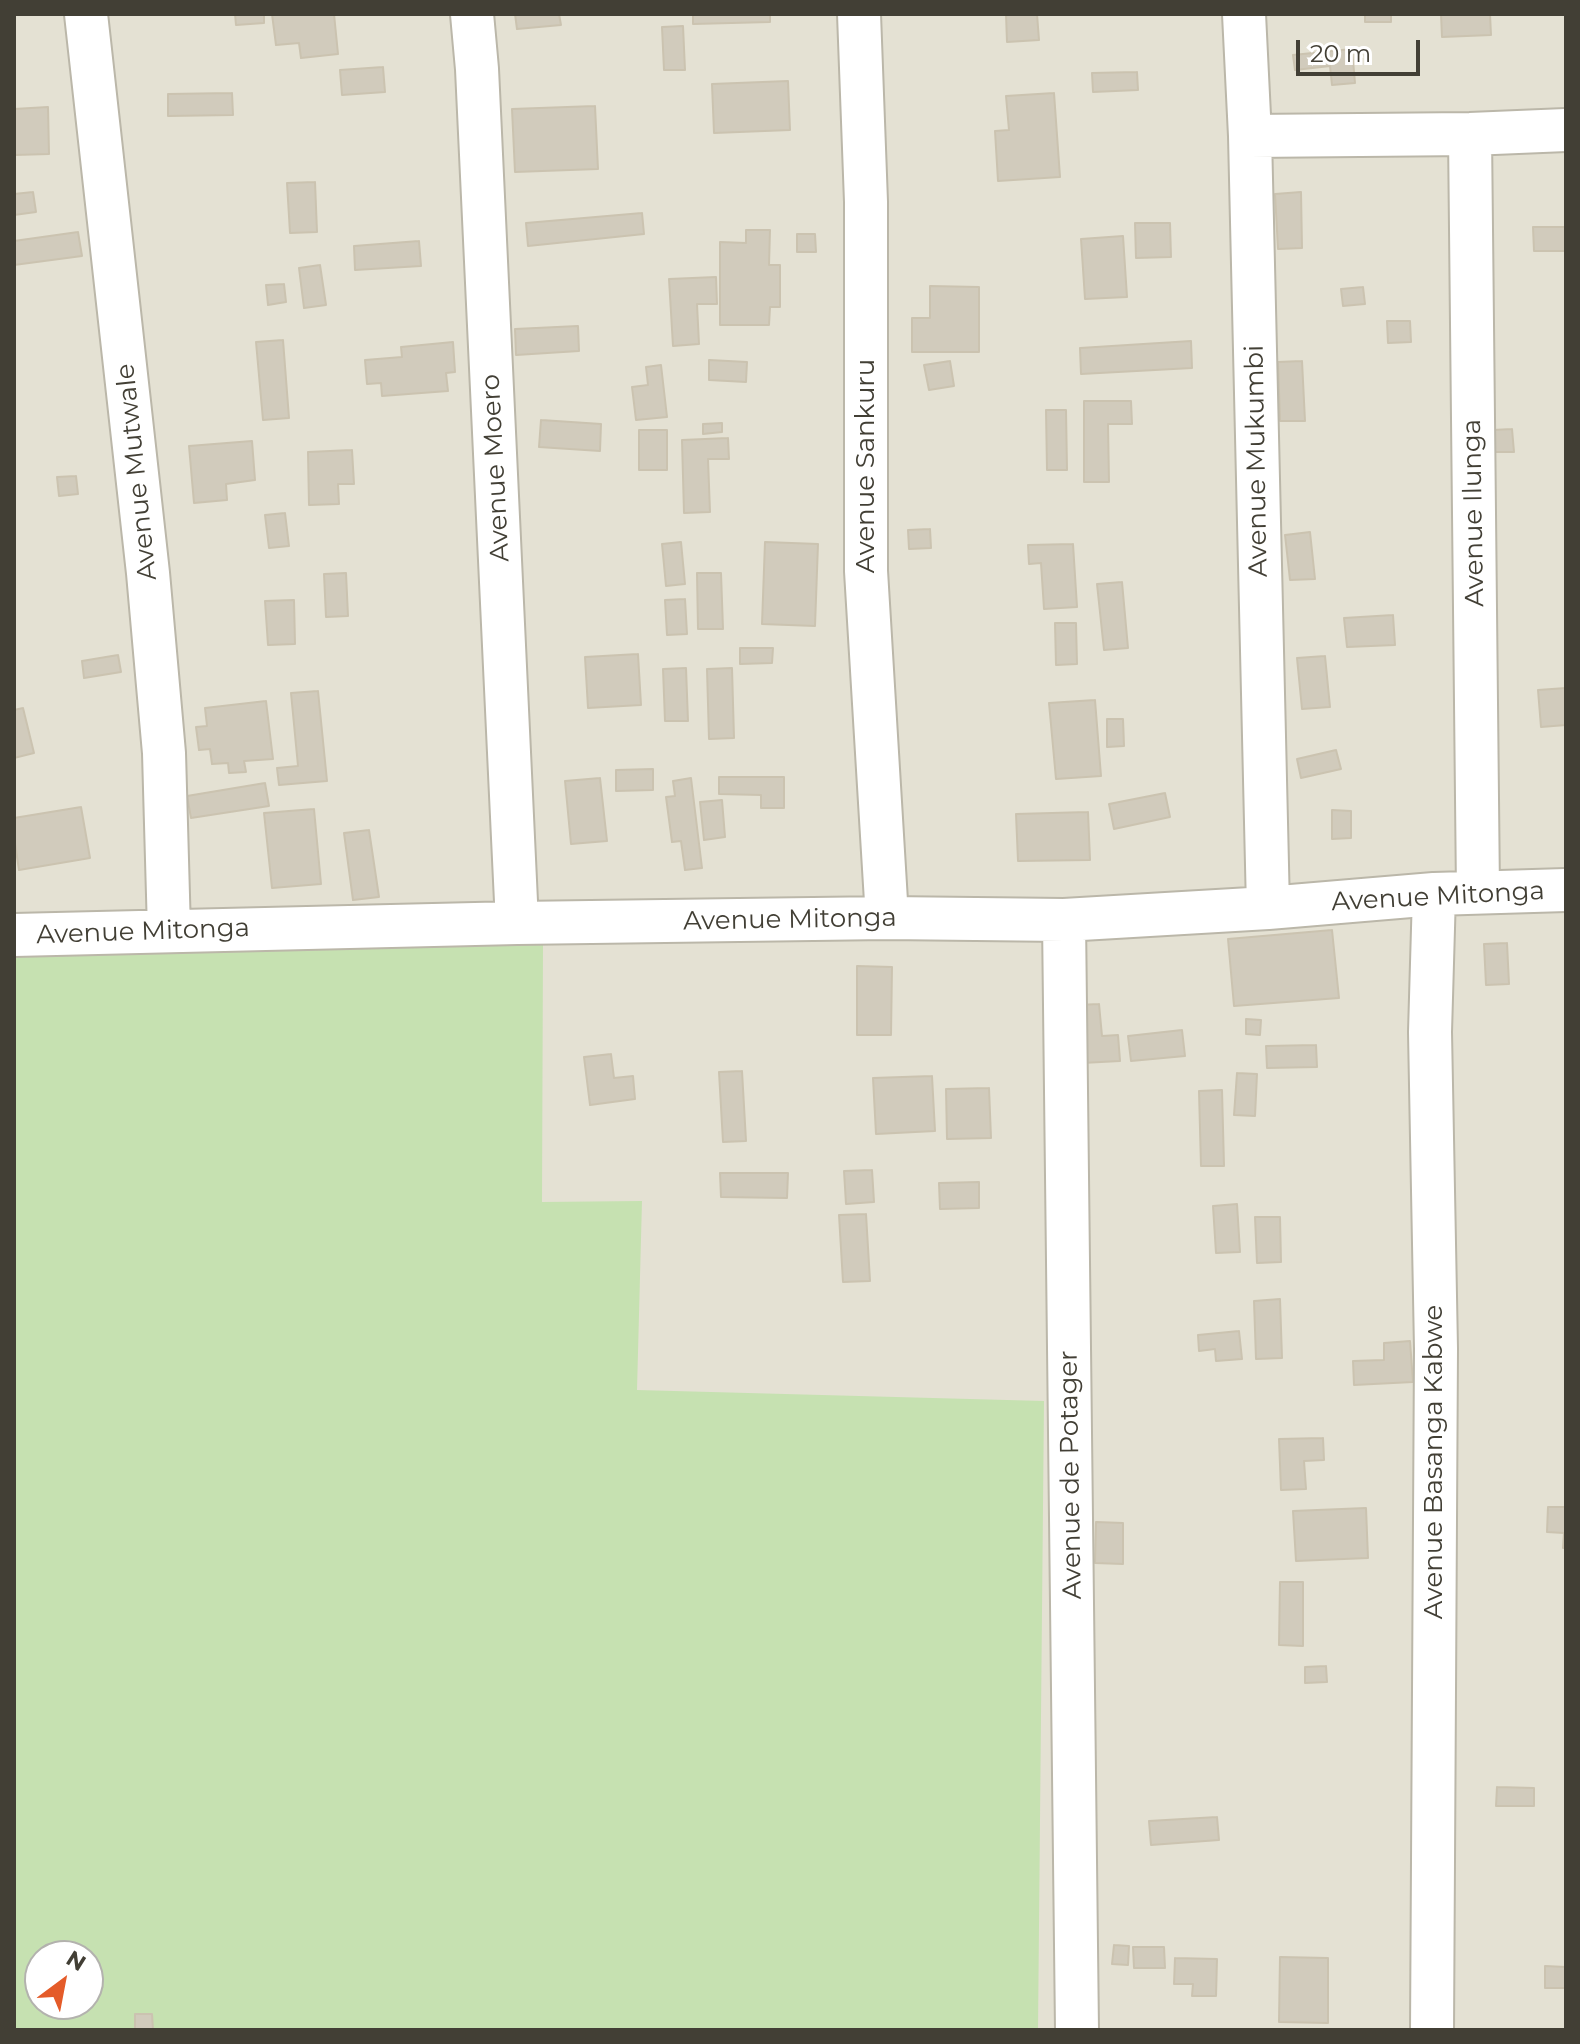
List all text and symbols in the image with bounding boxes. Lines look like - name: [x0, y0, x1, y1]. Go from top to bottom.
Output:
- scale bar: [1300, 24, 1424, 74]
- text: 20 m: [1310, 39, 1371, 68]
- street label: Avenue Mukumbi: [1239, 345, 1275, 577]
- street label: Avenue Sankuru: [850, 359, 882, 573]
- street label: Avenue Mutwale: [110, 362, 164, 582]
- street label: Avenue Moero: [475, 373, 517, 563]
- street label: Avenue Ilunga: [1457, 419, 1491, 607]
- street label: Avenue Mitonga: [1331, 876, 1545, 918]
- street label: Avenue Mitonga: [683, 903, 897, 937]
- street label: Avenue Mitonga: [36, 913, 250, 951]
- street label: Avenue Basanga Kabwe: [1418, 1305, 1450, 1619]
- street label: Avenue de Potager: [1053, 1350, 1089, 1600]
- north arrow: [24, 1940, 104, 2020]
- text: N: [61, 1945, 91, 1977]

